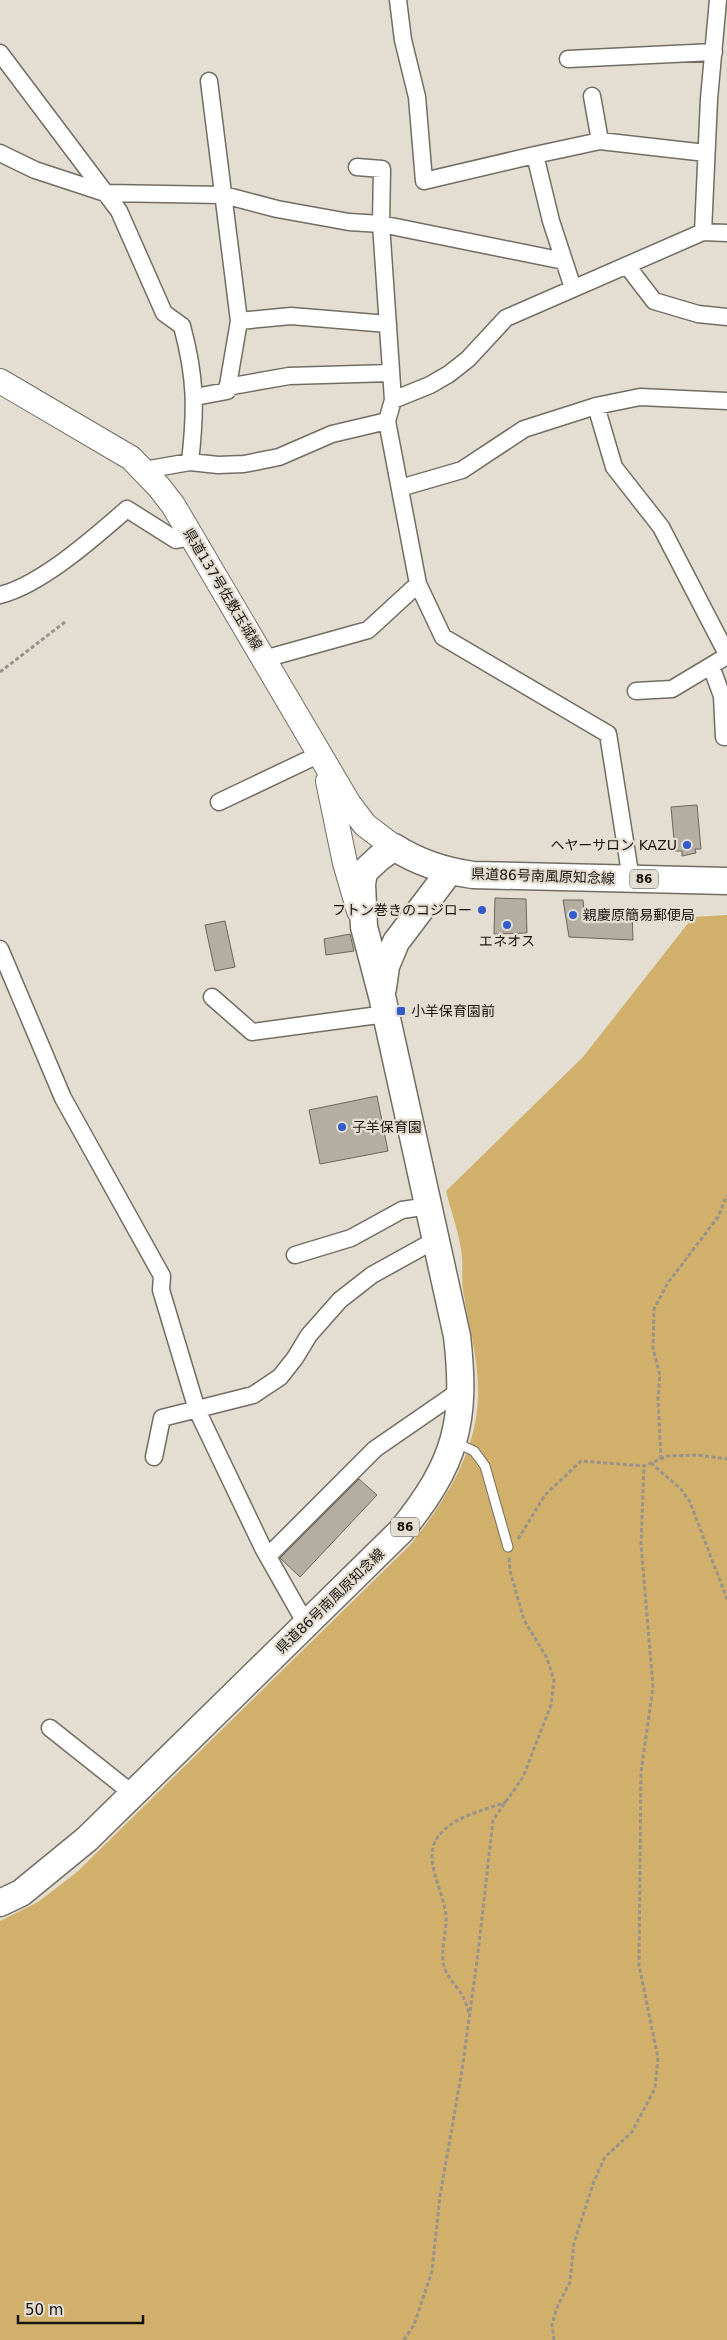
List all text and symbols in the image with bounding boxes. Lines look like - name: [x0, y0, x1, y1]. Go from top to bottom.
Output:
- street label: 県道137号佐敷玉城線: [180, 525, 266, 653]
- place label: ヘヤーサロン KAZU: [550, 837, 677, 853]
- marker: ヘヤーサロン KAZU: [681, 839, 693, 851]
- street label: 県道86号南風原知念線: [471, 865, 615, 887]
- road number: 86: [630, 870, 658, 889]
- place label: フトン巻きのコジロー: [332, 902, 472, 918]
- marker: フトン巻きのコジロー: [476, 904, 488, 916]
- place label: 親慶原簡易郵便局: [583, 907, 695, 923]
- marker: 親慶原簡易郵便局: [567, 909, 579, 921]
- marker: エネオス: [501, 919, 513, 931]
- place label: エネオス: [479, 933, 535, 949]
- place label: 小羊保育園前: [411, 1003, 495, 1019]
- marker: 小羊保育園前: [395, 1005, 407, 1017]
- place label: 子羊保育園: [352, 1119, 422, 1135]
- marker: 子羊保育園: [336, 1121, 348, 1133]
- road number: 86: [391, 1518, 419, 1536]
- street label: 県道86号南風原知念線: [273, 1545, 387, 1657]
- scale bar: [18, 2292, 142, 2324]
- text: 50 m: [25, 2301, 63, 2319]

